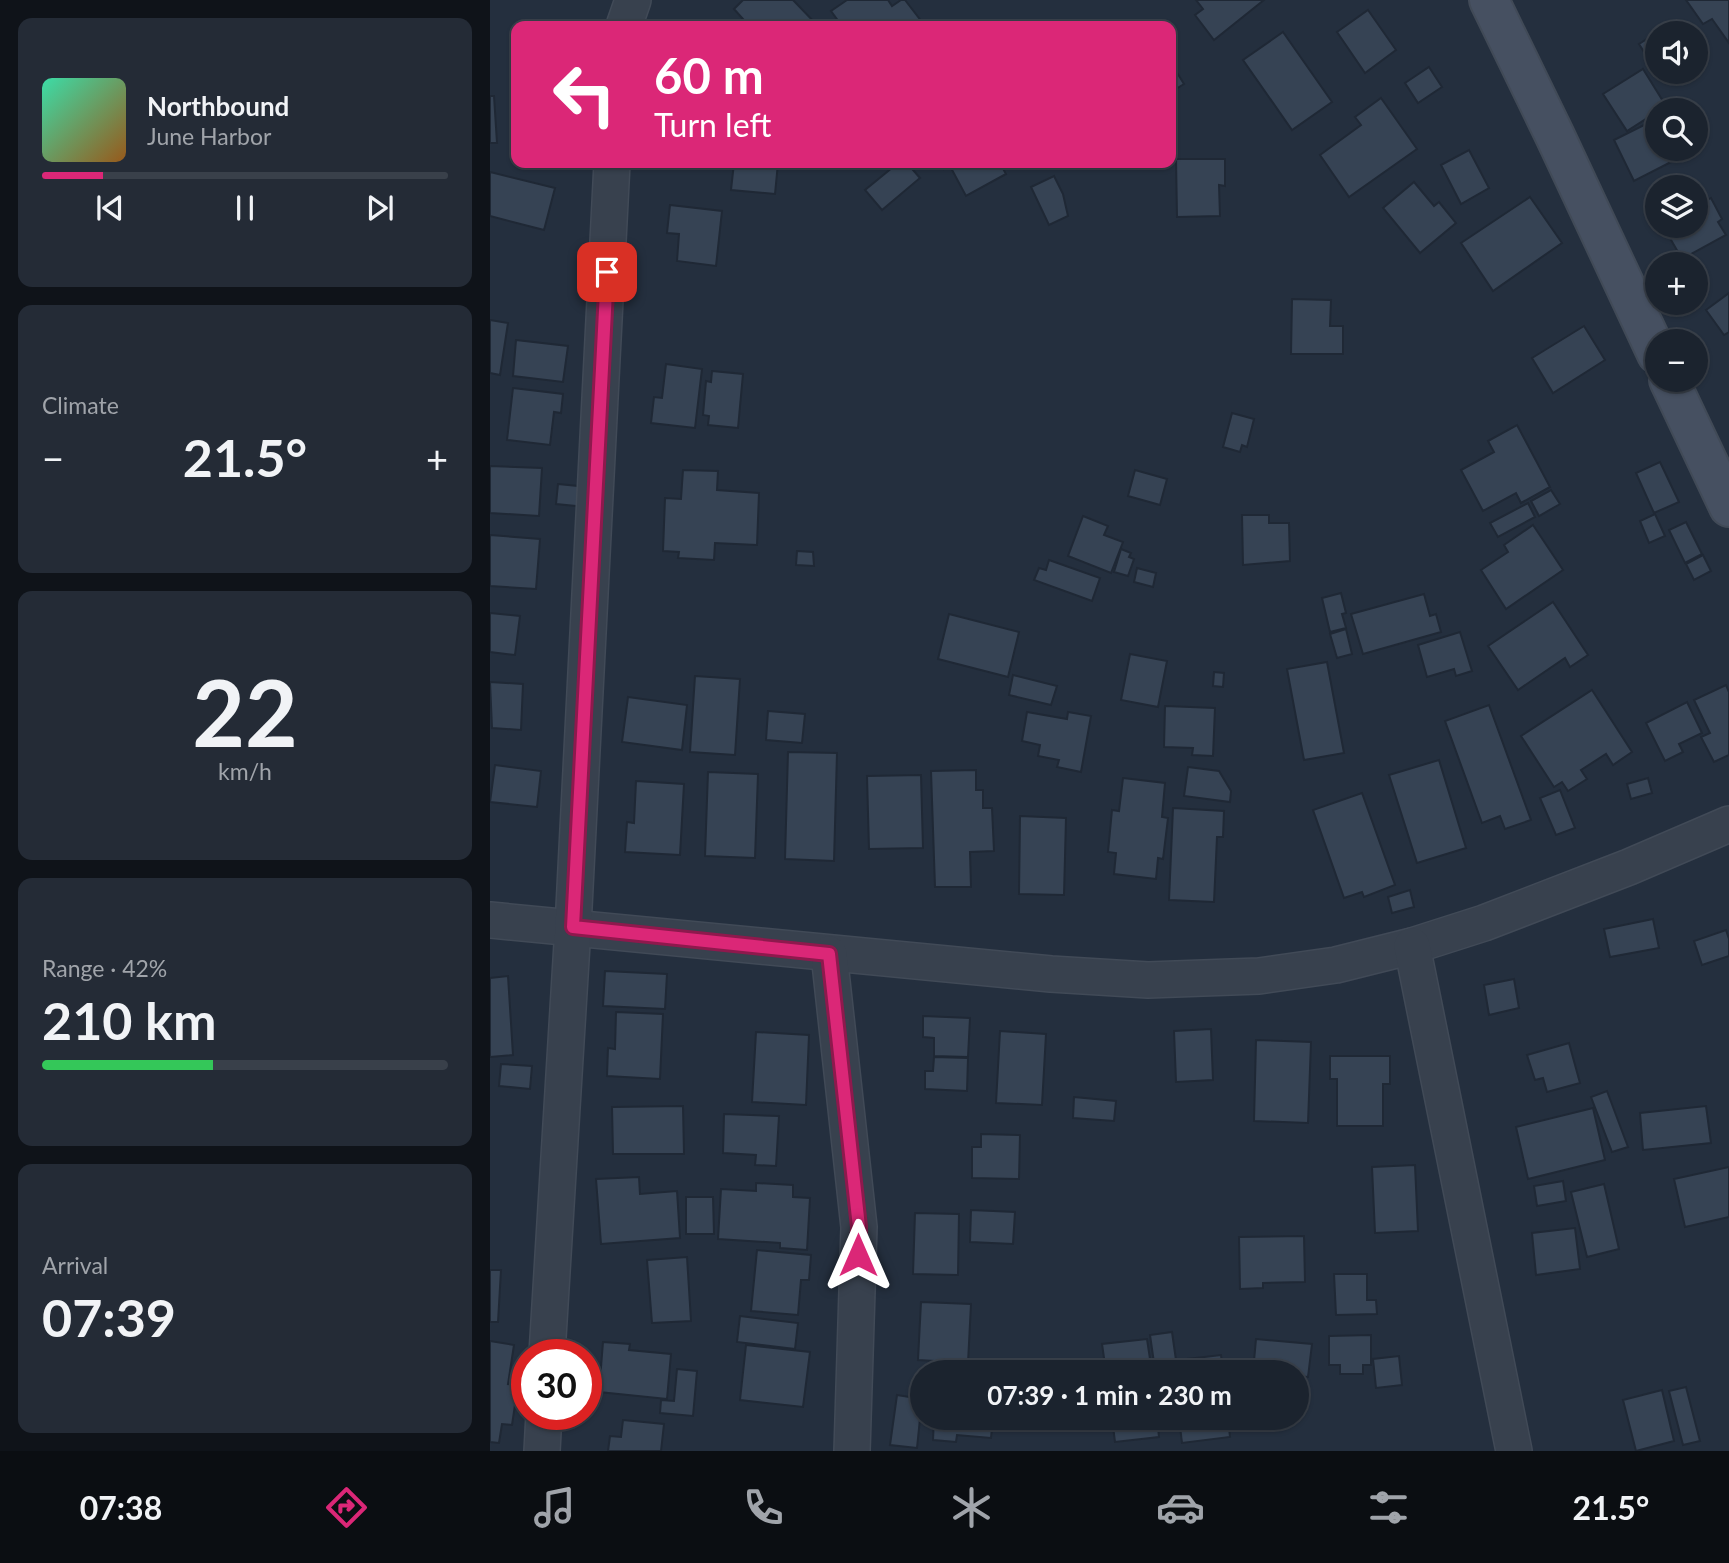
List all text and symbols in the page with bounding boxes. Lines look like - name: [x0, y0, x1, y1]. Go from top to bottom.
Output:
- map controls: [1645, 21, 1708, 392]
- button: sound: [1645, 21, 1708, 84]
- text: 60 m: [654, 46, 764, 104]
- icon: left: [539, 49, 630, 140]
- text: Northbound: [147, 90, 289, 122]
- button: search: [1645, 98, 1708, 161]
- text: Turn left: [654, 105, 771, 144]
- text: June Harbor: [147, 122, 271, 150]
- button: layers: [1645, 175, 1708, 238]
- icon: previous: [91, 189, 129, 227]
- icon: pause: [226, 189, 264, 227]
- icon: next: [361, 189, 399, 227]
- pin: [577, 242, 637, 302]
- button: +: [1645, 252, 1708, 315]
- icon: arrive: [588, 253, 626, 291]
- button: −: [1645, 329, 1708, 392]
- text: Climate: [42, 391, 119, 419]
- text: 21.5°: [183, 426, 307, 488]
- text: −: [42, 435, 64, 481]
- text: +: [426, 435, 448, 481]
- text: 22: [192, 657, 298, 766]
- text: km/h: [218, 757, 272, 785]
- text: Range · 42%: [42, 954, 167, 982]
- text: 210 km: [42, 989, 216, 1051]
- position arrow: [821, 1218, 895, 1292]
- text: Arrival: [42, 1251, 108, 1279]
- text: 07:39: [42, 1286, 176, 1348]
- speed limit sign: 30: [511, 1339, 602, 1430]
- text: 07:39 · 1 min · 230 m: [987, 1379, 1232, 1411]
- icon: directions: [322, 1483, 371, 1532]
- icon: music: [530, 1483, 579, 1532]
- icon: phone: [739, 1483, 788, 1532]
- icon: climate: [947, 1483, 996, 1532]
- icon: car: [1156, 1483, 1205, 1532]
- icon: filters: [1364, 1483, 1413, 1532]
- text: 07:38: [80, 1488, 162, 1527]
- text: 21.5°: [1573, 1488, 1649, 1527]

